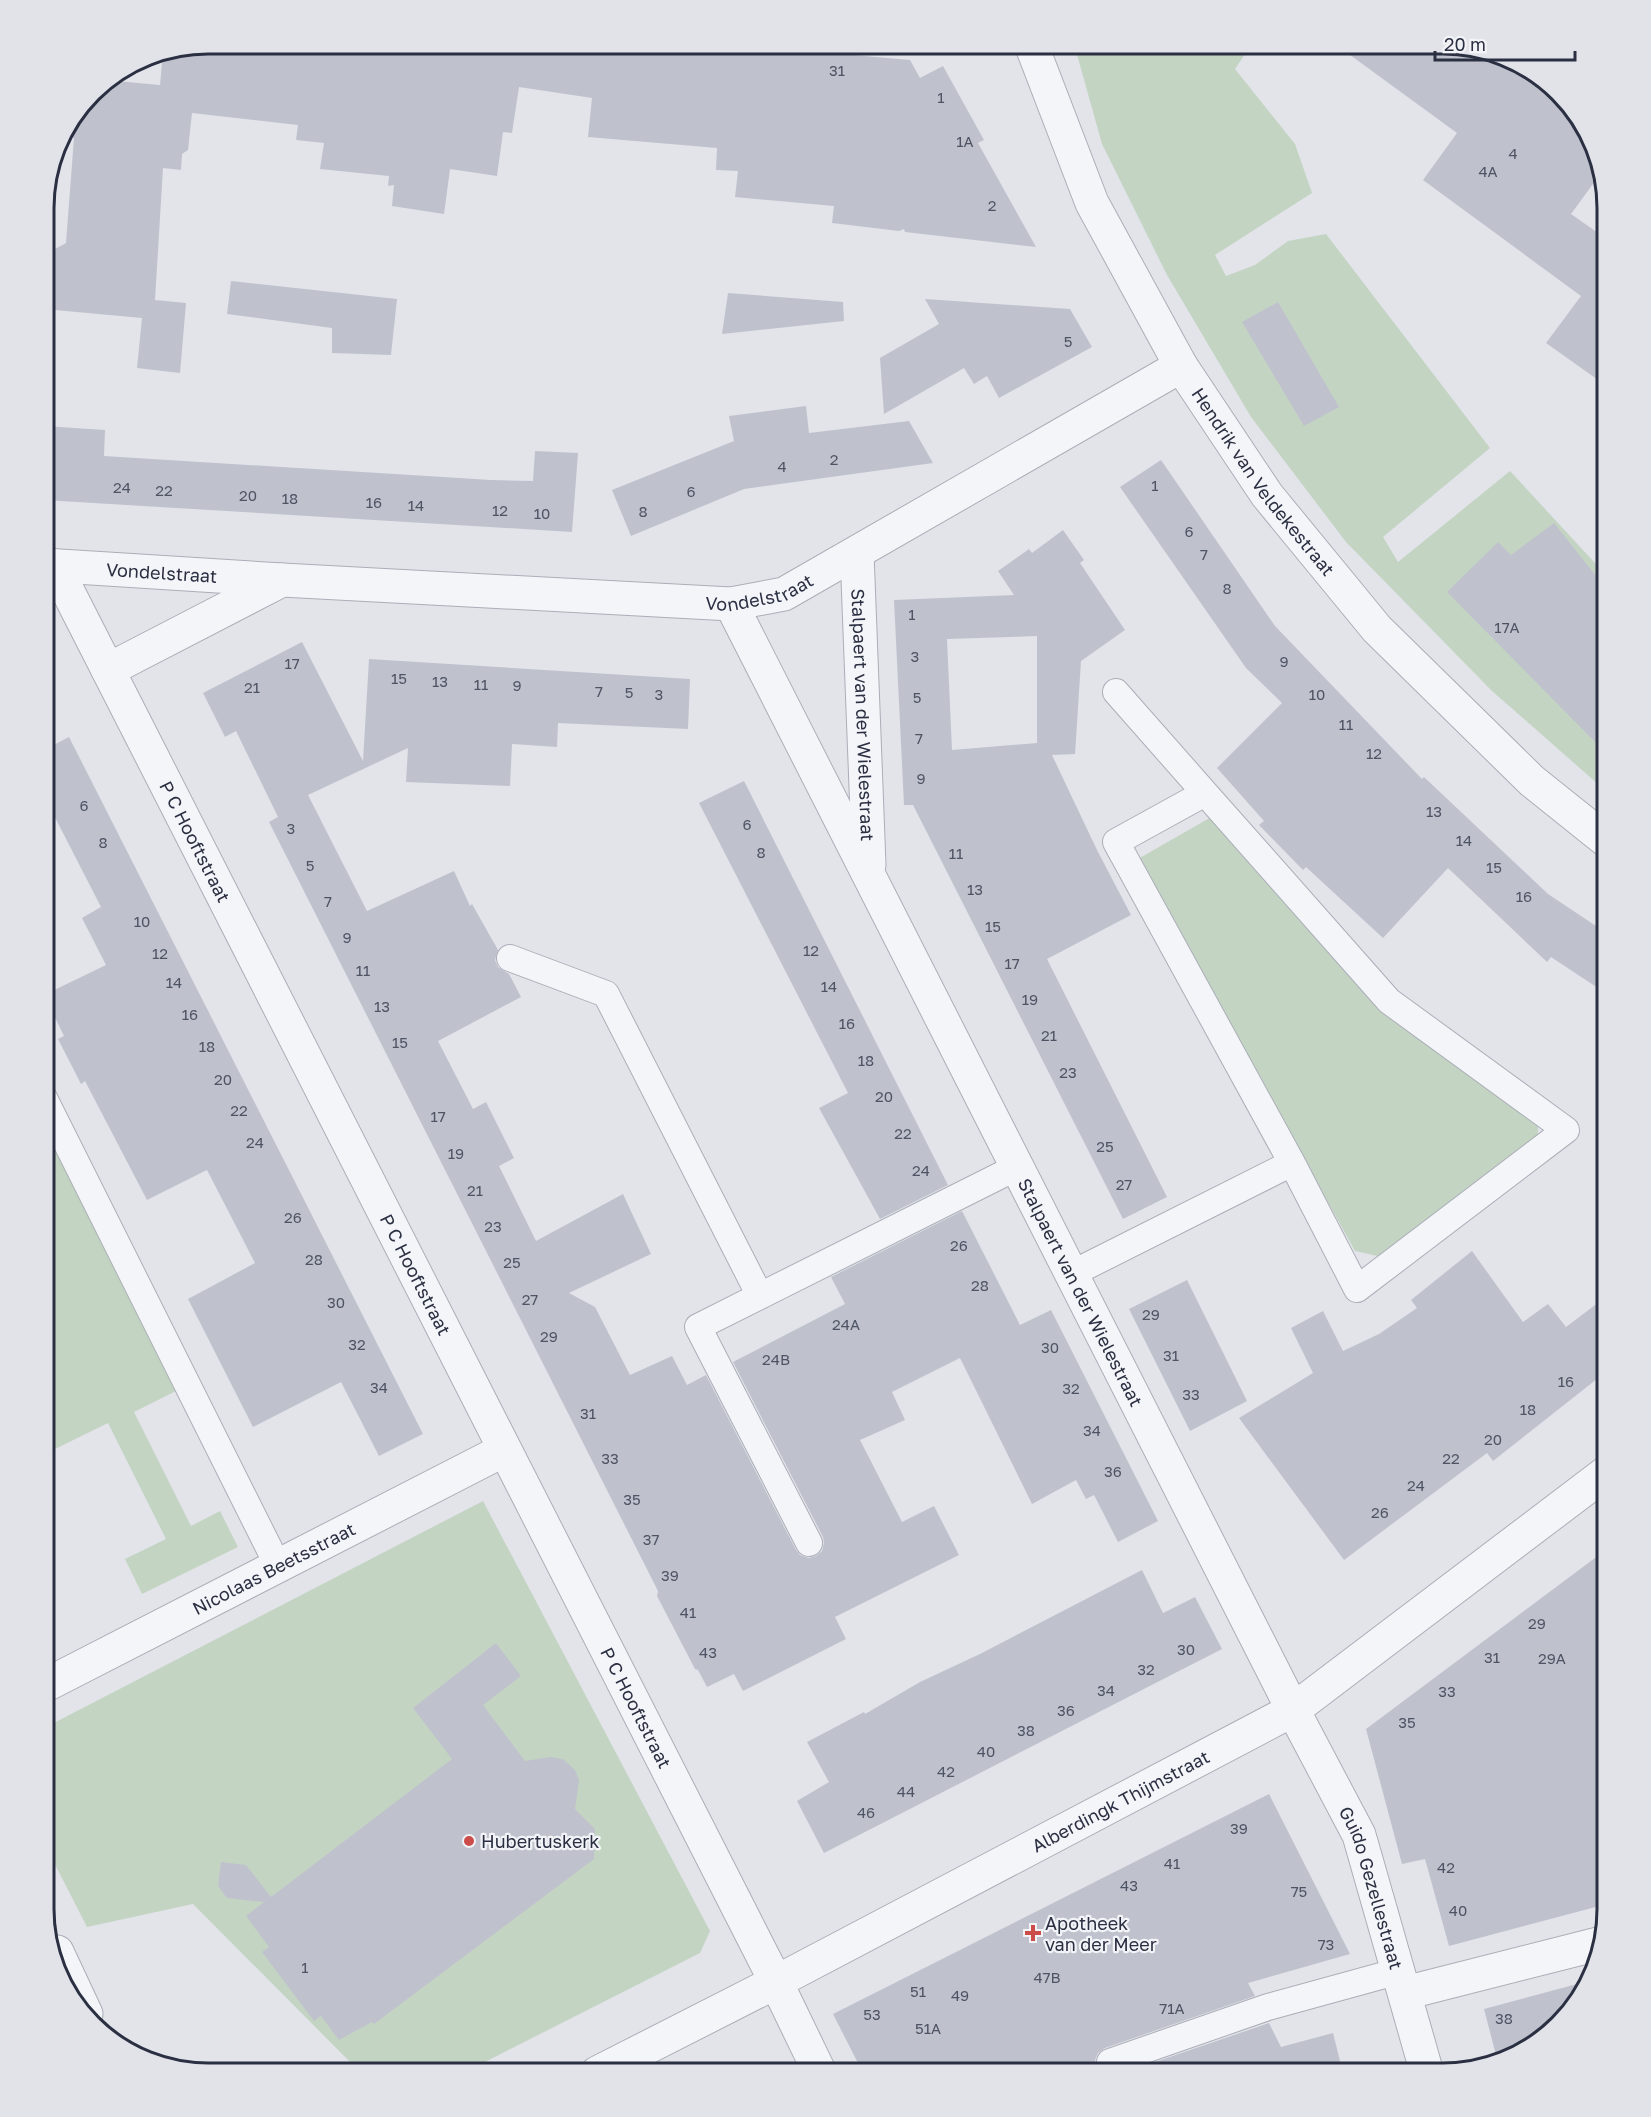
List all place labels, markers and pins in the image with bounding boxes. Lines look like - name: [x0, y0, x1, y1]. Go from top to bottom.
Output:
- place label: Hubertuskerk: [481, 1830, 600, 1852]
- marker: Hubertuskerk: [462, 1834, 476, 1848]
- place label: Apotheek van der Meer: [1045, 1912, 1157, 1955]
- marker: Apotheek van der Meer: [1026, 1926, 1040, 1940]

